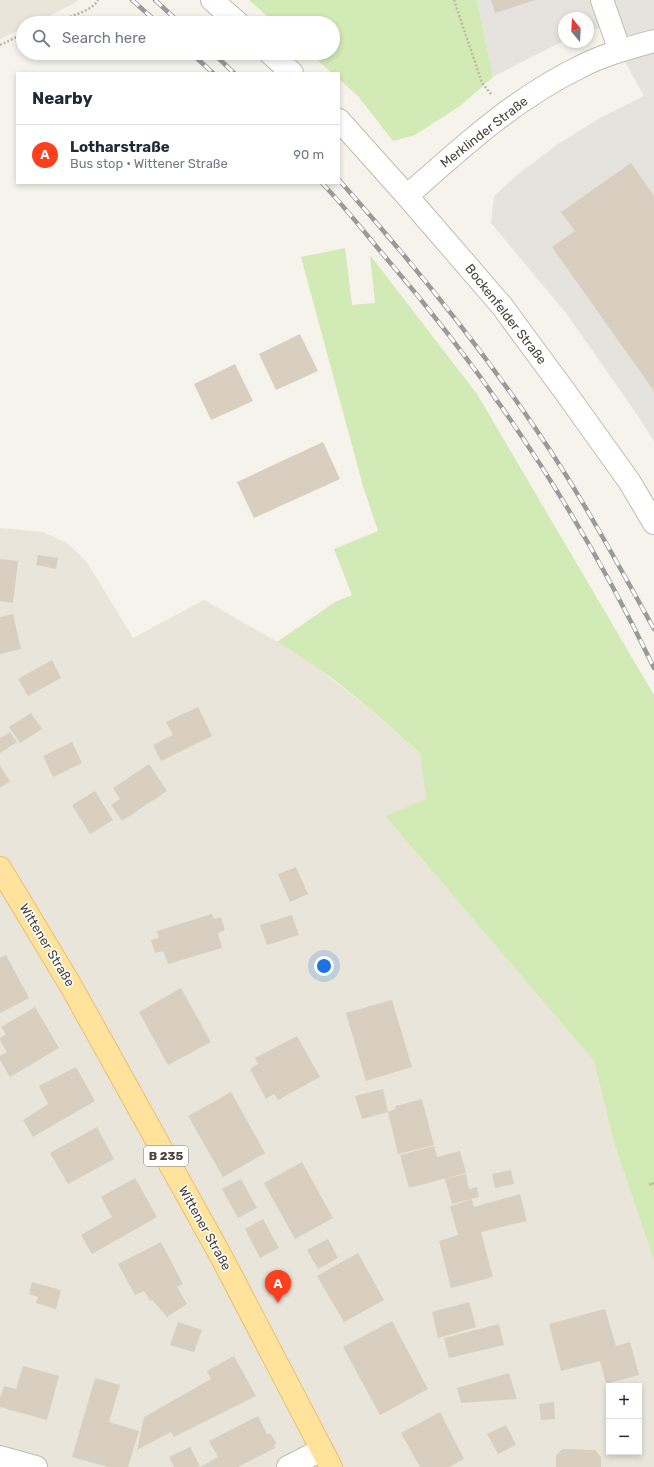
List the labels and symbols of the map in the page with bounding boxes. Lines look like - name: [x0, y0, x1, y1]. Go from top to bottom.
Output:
- north arrow: [558, 12, 594, 48]
- street label: Merklinder Straße: [437, 93, 531, 171]
- street label: Bockenfelder Straße: [462, 261, 550, 367]
- street label: Wittener Straße: [16, 901, 78, 989]
- your location: [314, 956, 334, 976]
- road number: B 235: [144, 1146, 188, 1166]
- street label: Wittener Straße: [176, 1183, 234, 1273]
- pin: A: [265, 1270, 291, 1303]

